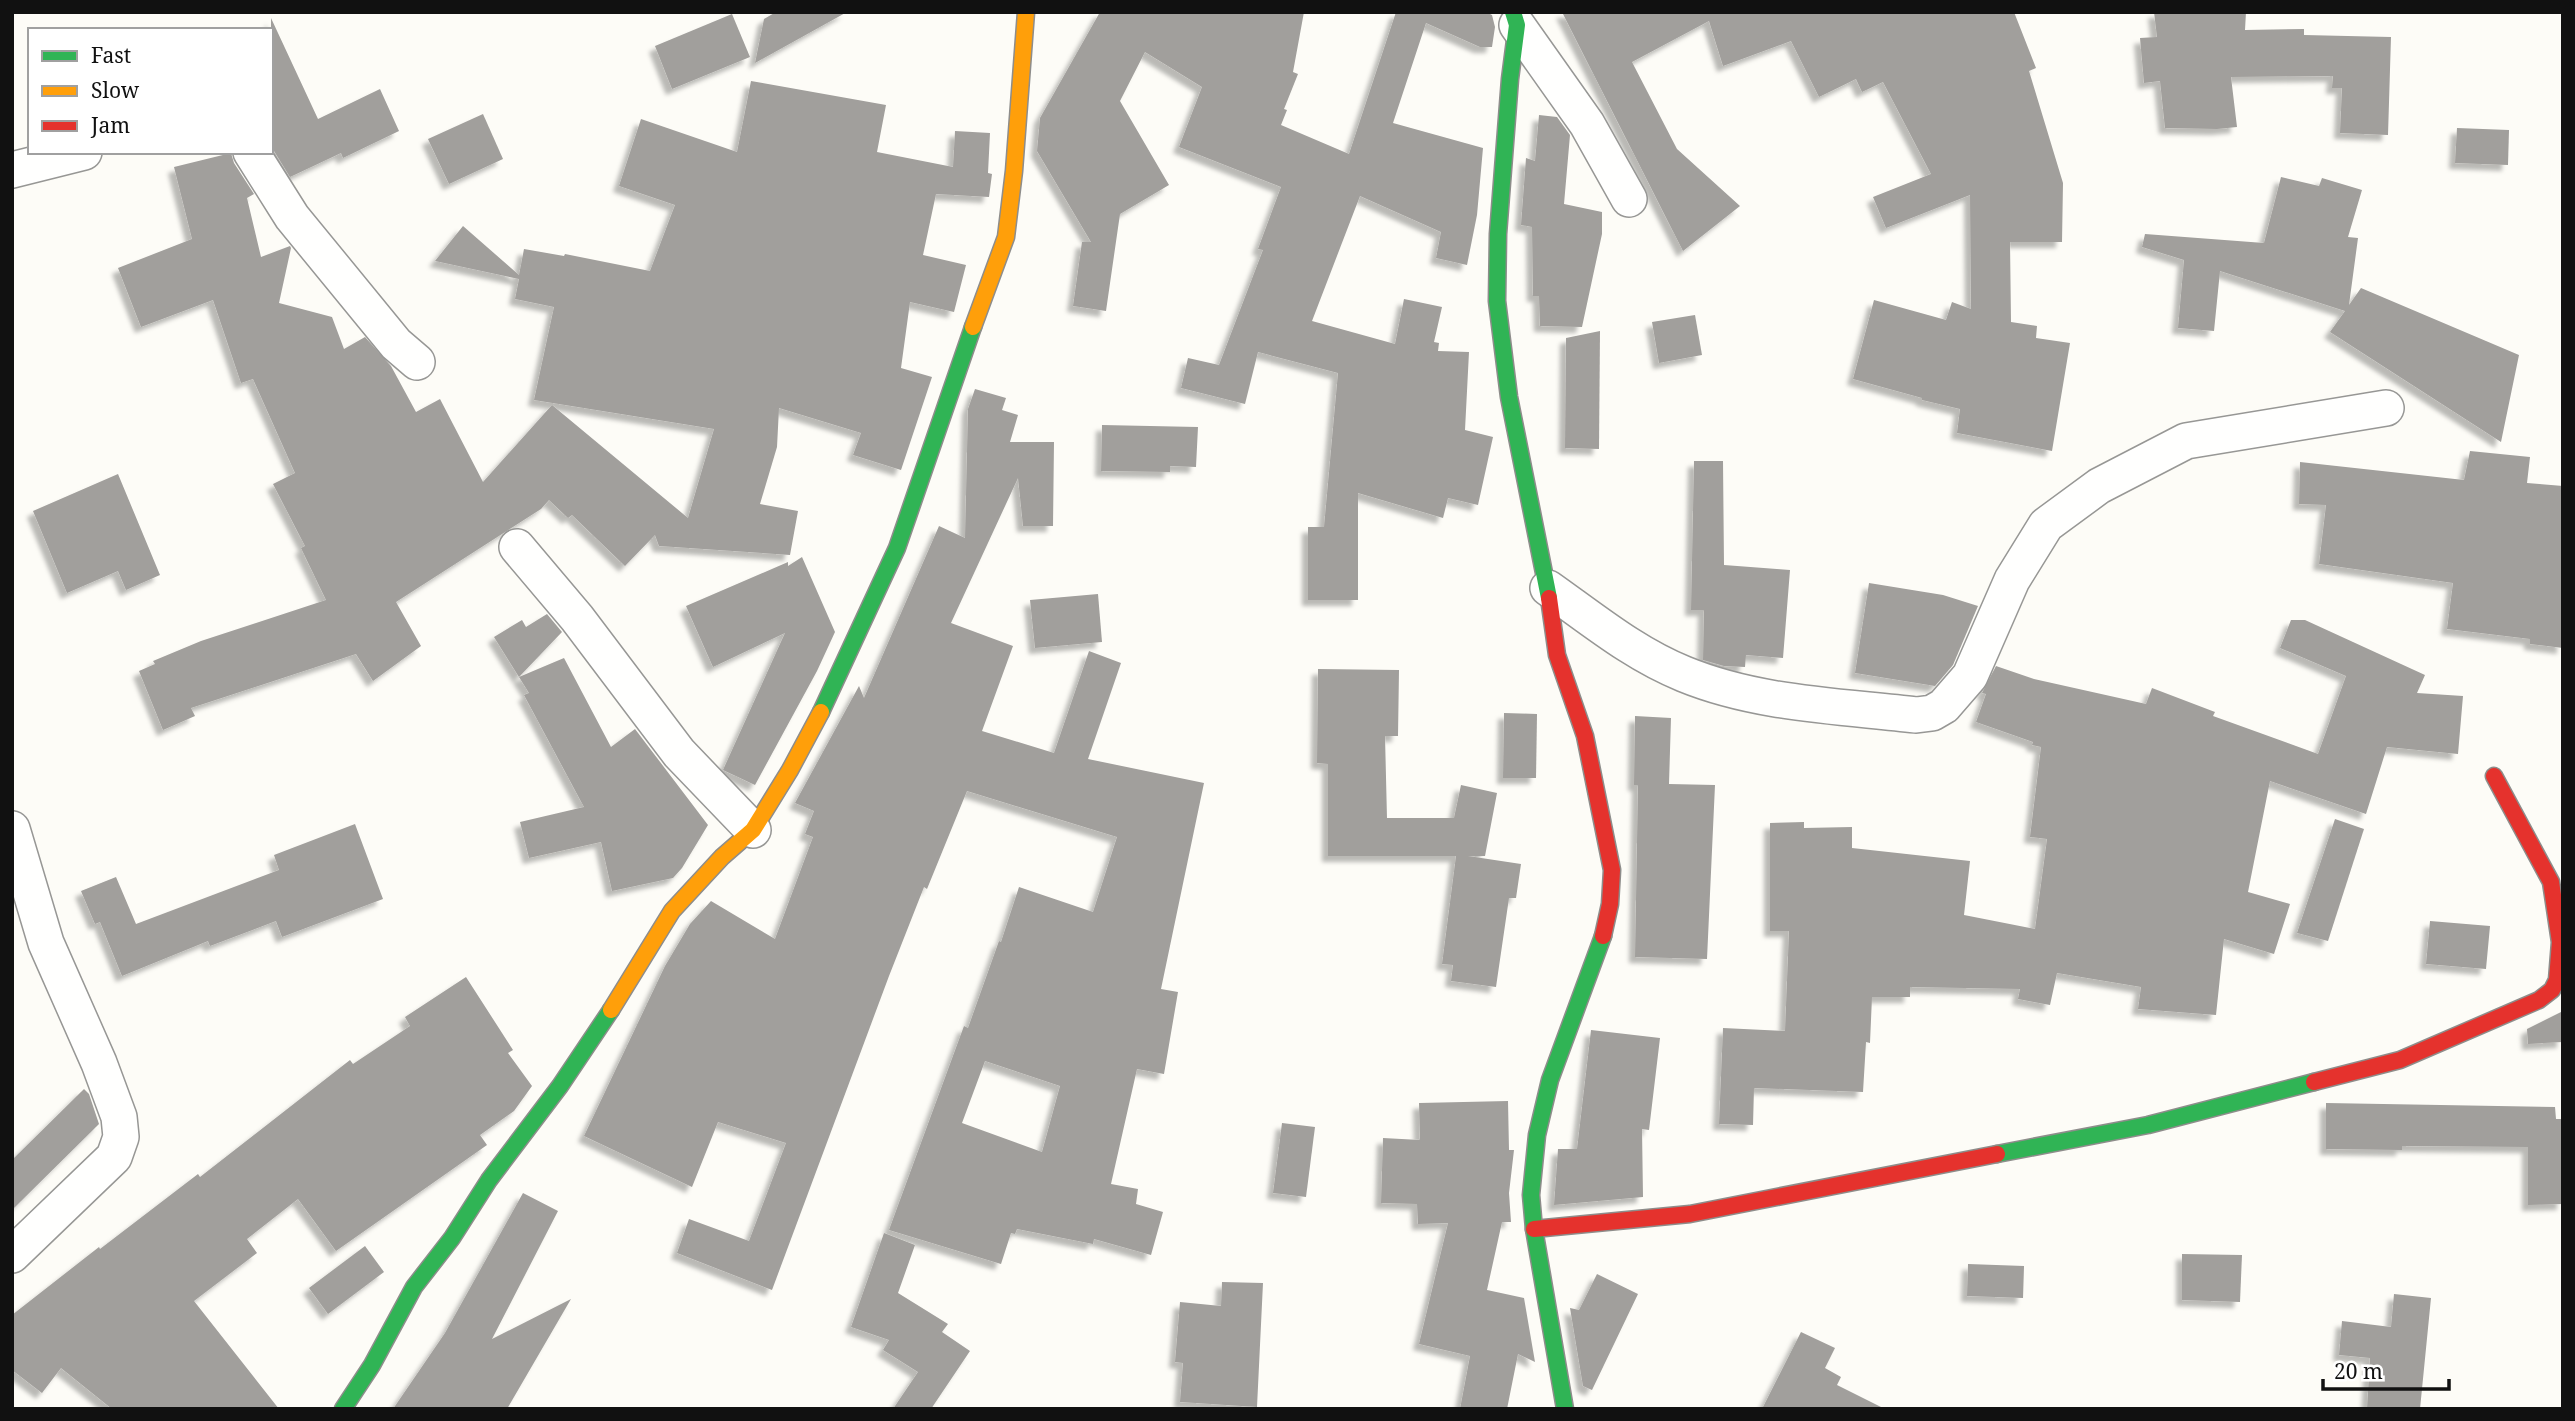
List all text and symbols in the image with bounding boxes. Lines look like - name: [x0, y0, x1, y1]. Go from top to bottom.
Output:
- legend: [28, 28, 273, 154]
- text: Fast: [91, 41, 131, 69]
- text: Slow: [91, 76, 140, 104]
- text: Jam: [90, 111, 130, 139]
- scale bar: [2323, 1348, 2449, 1392]
- text: 20 m: [2334, 1357, 2383, 1385]

